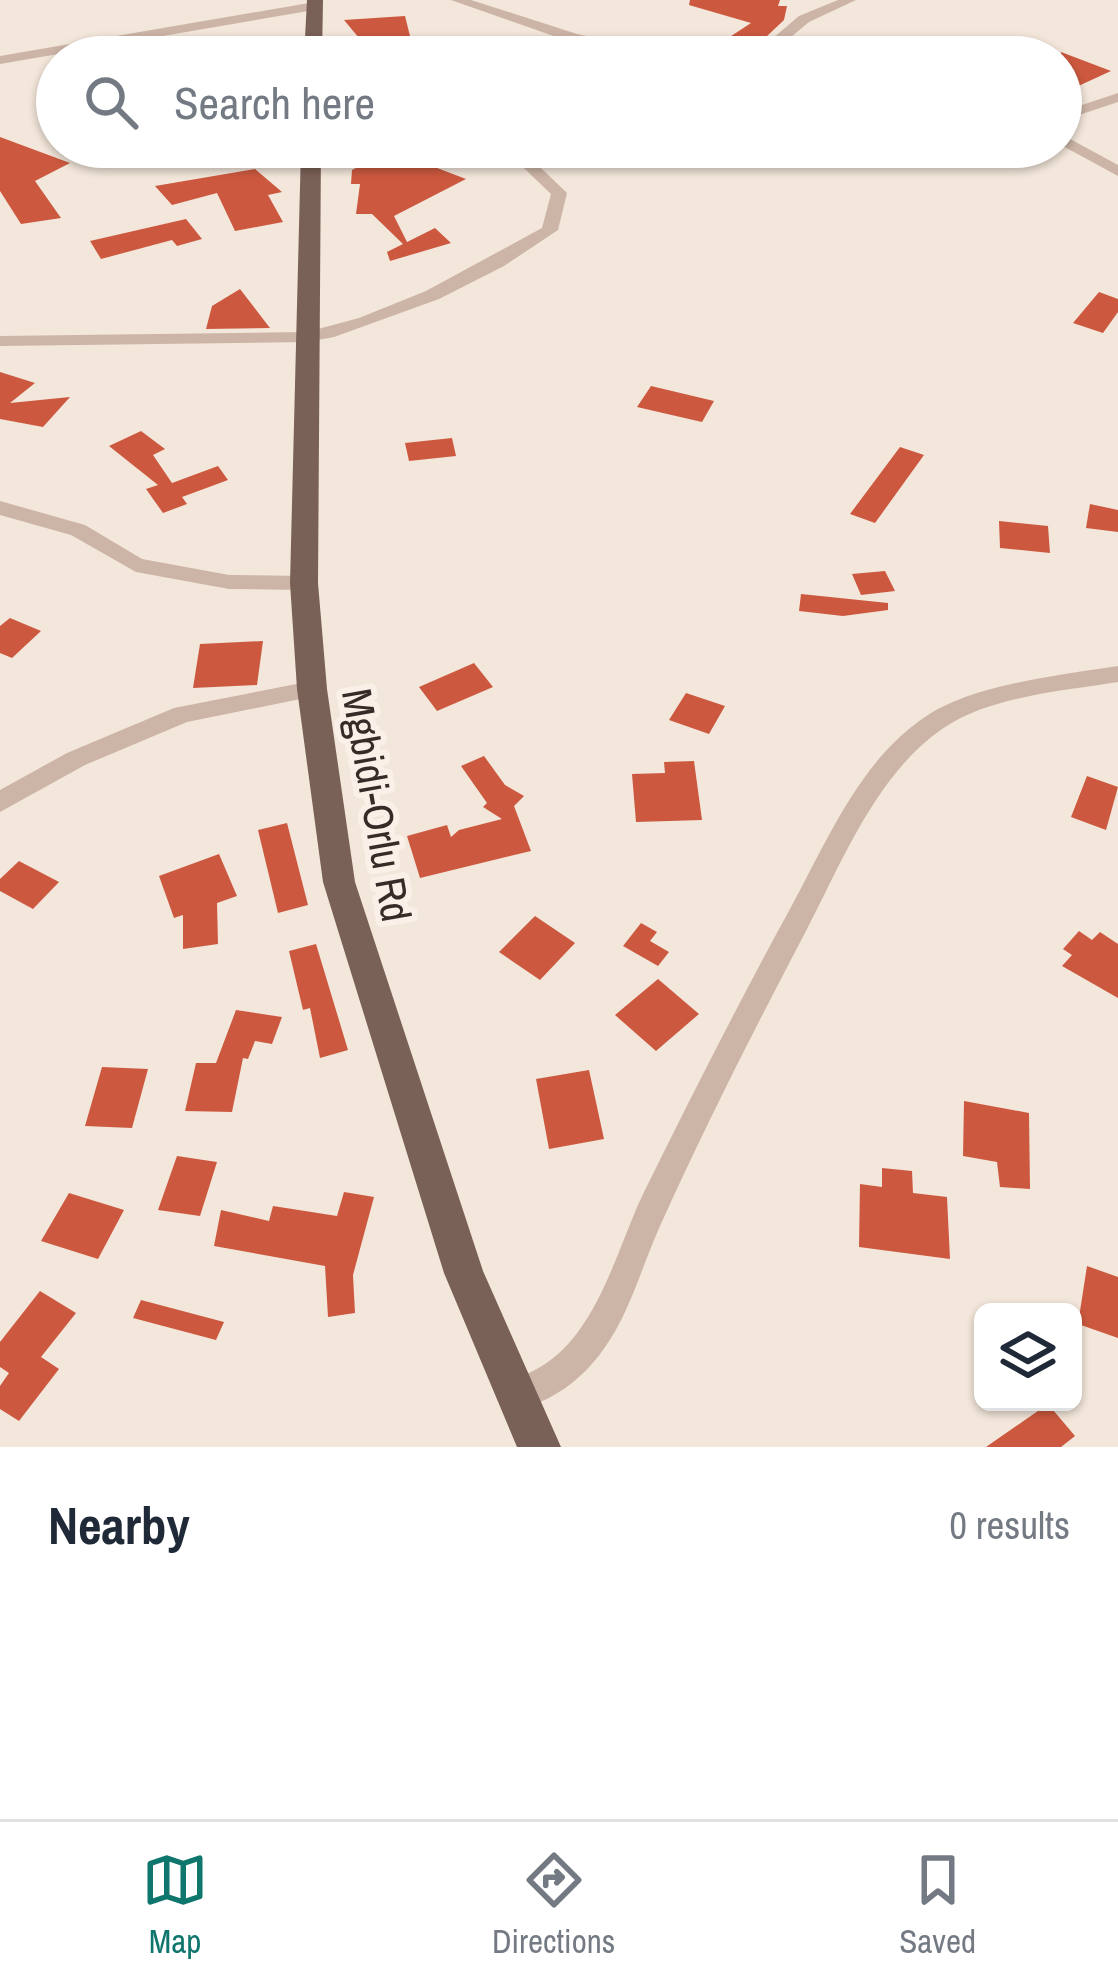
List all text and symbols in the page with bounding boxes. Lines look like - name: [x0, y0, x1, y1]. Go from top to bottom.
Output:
- search box: [36, 36, 1082, 168]
- icon: search: [78, 69, 144, 135]
- text: Search here: [174, 72, 375, 133]
- street label: Mgbidi-Orlu Rd: [329, 684, 425, 926]
- map controls: [974, 1303, 1082, 1411]
- button: layers: [974, 1303, 1082, 1411]
- text: Nearby: [48, 1491, 190, 1560]
- text: 0 results: [949, 1499, 1070, 1551]
- tab: Map: [142, 1847, 208, 1963]
- tab: Directions: [492, 1847, 615, 1963]
- tab: Saved: [899, 1847, 976, 1963]

